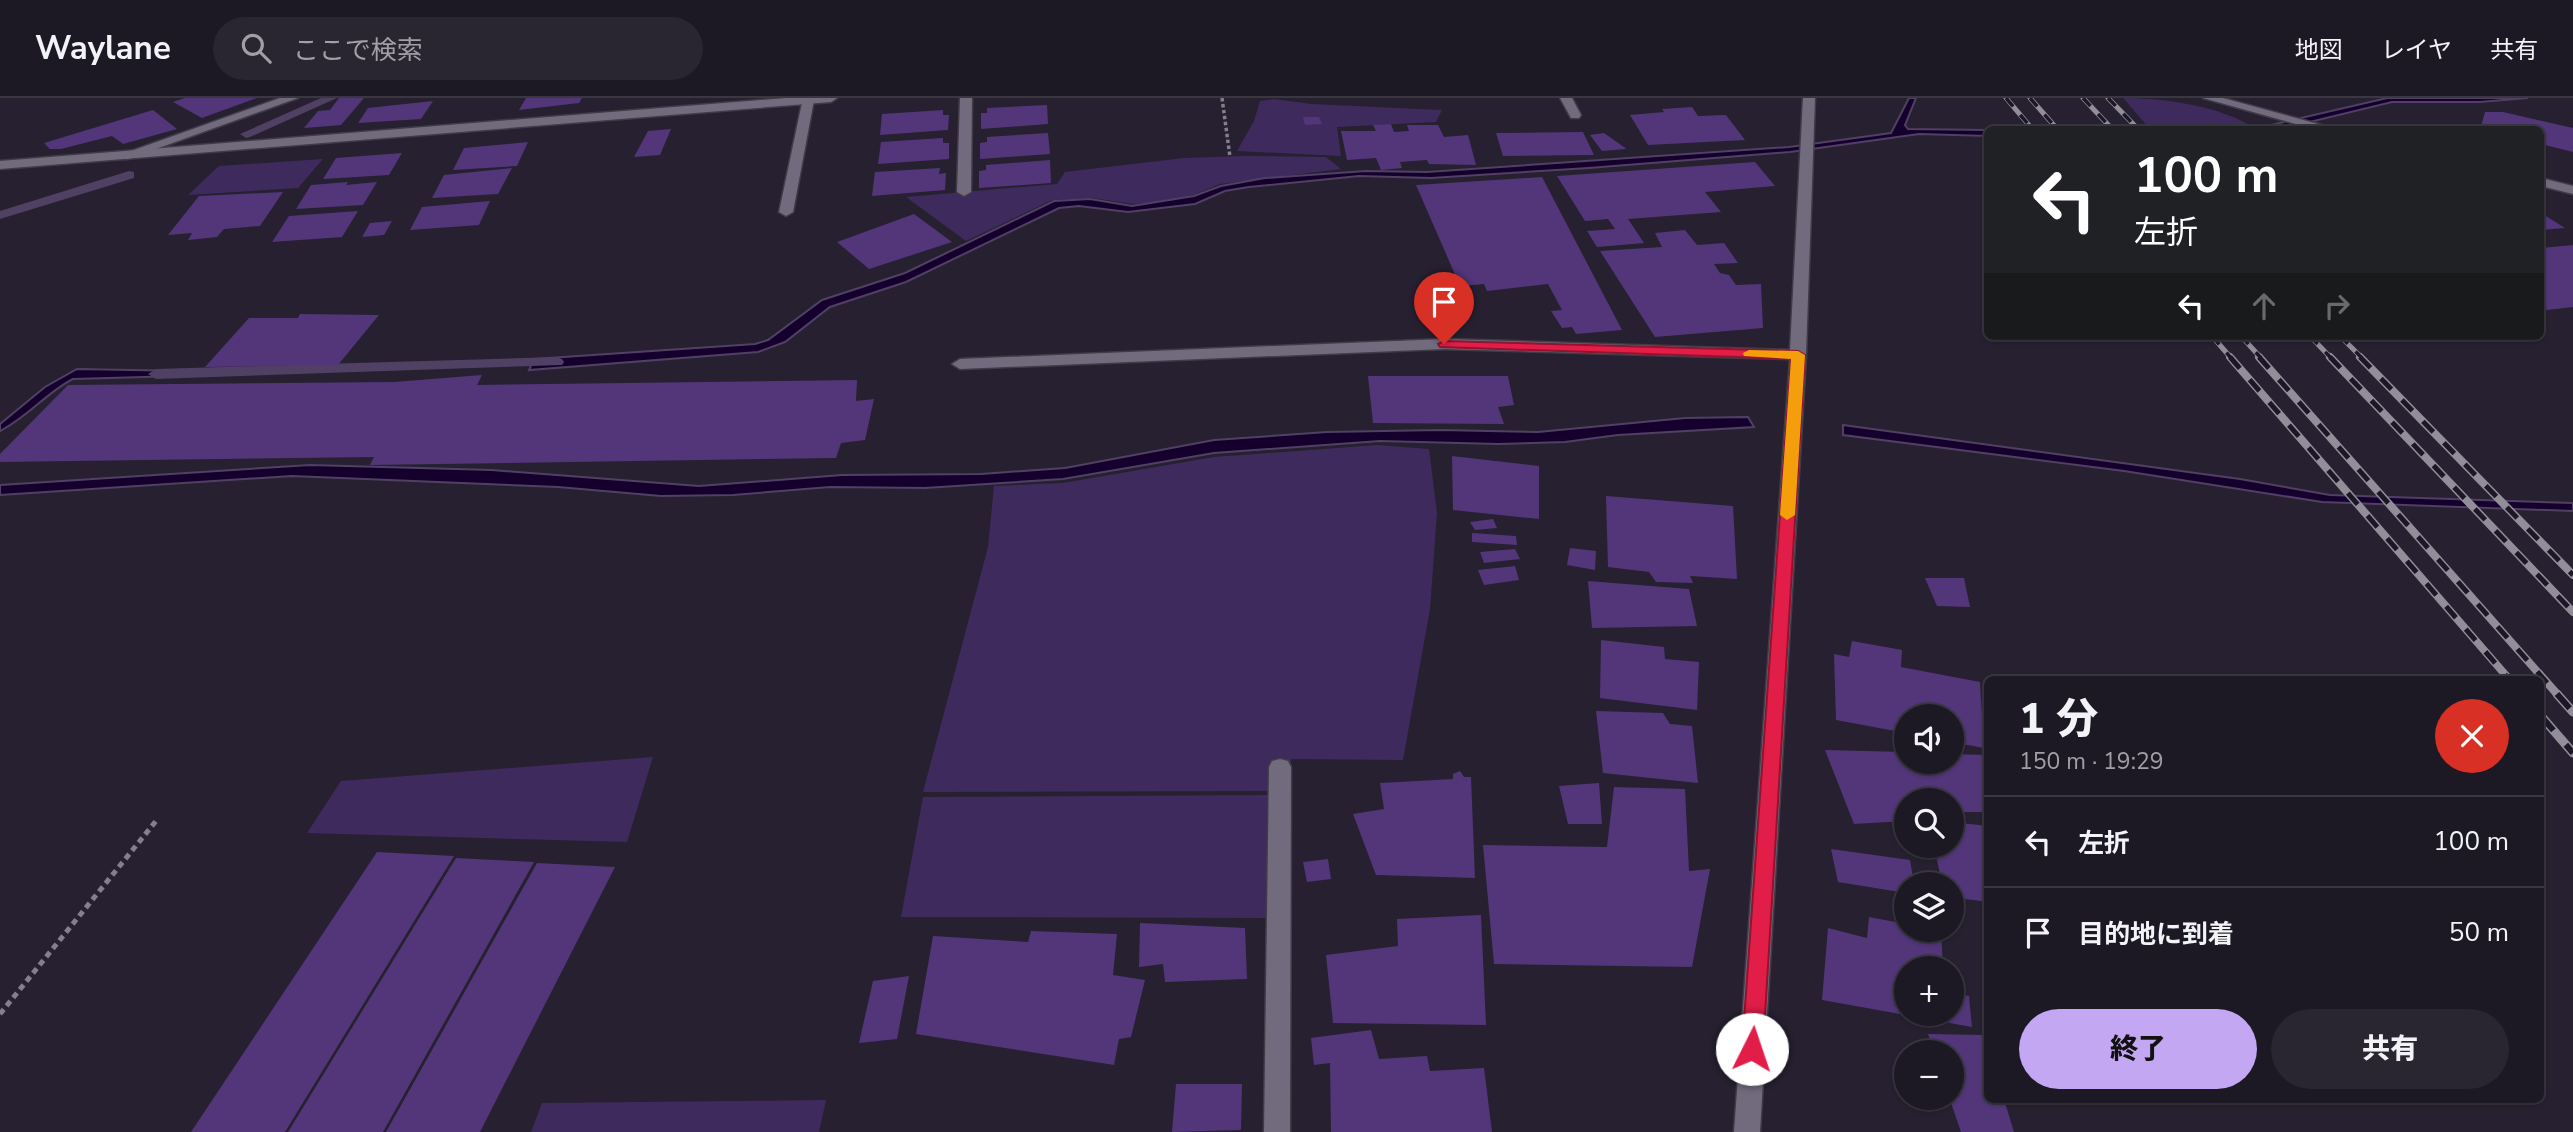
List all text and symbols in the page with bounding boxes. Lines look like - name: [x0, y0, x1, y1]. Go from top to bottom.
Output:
- search box: [213, 17, 703, 80]
- text: Waylane: [35, 26, 171, 71]
- icon: search: [237, 29, 275, 67]
- text: ここで検索: [293, 33, 423, 68]
- text: 地図: [2295, 34, 2343, 66]
- text: レイヤ: [2381, 34, 2452, 66]
- text: 共有: [2490, 34, 2538, 66]
- text: 100 m: [2134, 142, 2278, 209]
- icon: left: [2019, 154, 2110, 245]
- text: 左折: [2134, 211, 2198, 254]
- pin: [1414, 272, 1474, 344]
- icon: arrive: [1425, 283, 1463, 321]
- icon: left: [2172, 287, 2210, 325]
- icon: ahead: [2245, 287, 2283, 325]
- icon: right: [2318, 287, 2356, 325]
- text: 1 分: [2019, 691, 2098, 748]
- button: close: [2435, 699, 2509, 773]
- map controls: [1894, 704, 1964, 1110]
- button: sound: [1894, 704, 1964, 774]
- text: 150 m · 19:29: [2019, 746, 2164, 777]
- button: search: [1894, 788, 1964, 858]
- icon: left: [2019, 823, 2057, 861]
- text: 100 m: [2433, 824, 2509, 859]
- text: 左折: [2078, 826, 2130, 861]
- button: layers: [1894, 872, 1964, 942]
- icon: arrive: [2019, 914, 2057, 952]
- text: 50 m: [2449, 915, 2509, 950]
- text: 目的地に到着: [2078, 917, 2234, 952]
- button: +: [1894, 956, 1964, 1026]
- button: 終了: [2019, 1009, 2257, 1089]
- button: 共有: [2271, 1009, 2509, 1089]
- position arrow: [1715, 1012, 1789, 1086]
- button: −: [1894, 1040, 1964, 1110]

